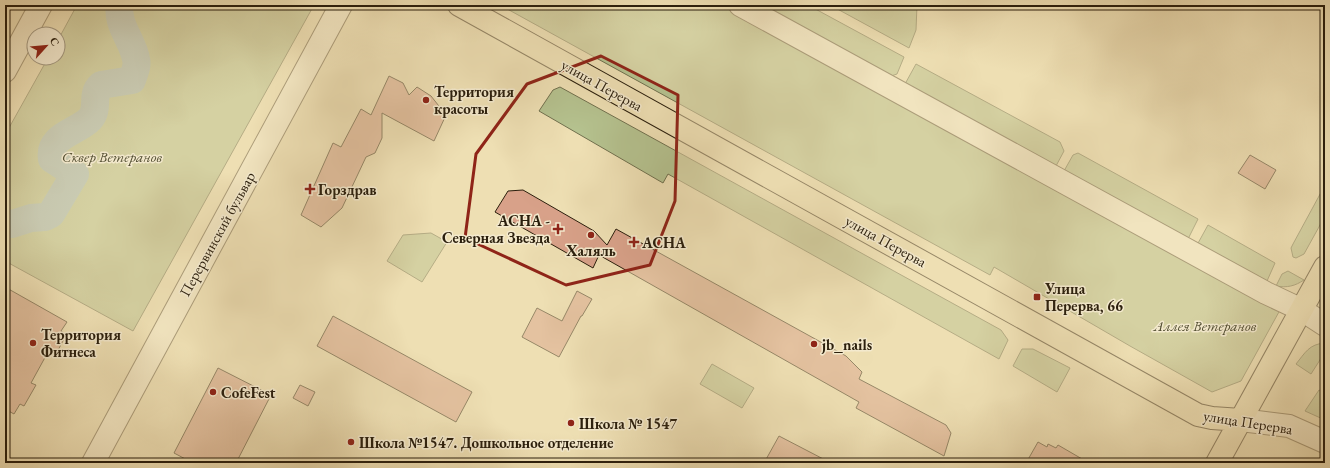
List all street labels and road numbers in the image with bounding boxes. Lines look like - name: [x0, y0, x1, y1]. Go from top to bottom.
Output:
- street label: улица Перерва: [558, 55, 646, 115]
- street label: Перервинский бульвар: [175, 168, 259, 300]
- street label: улица Перерва: [842, 211, 930, 271]
- street label: улица Перерва: [1202, 406, 1294, 438]

